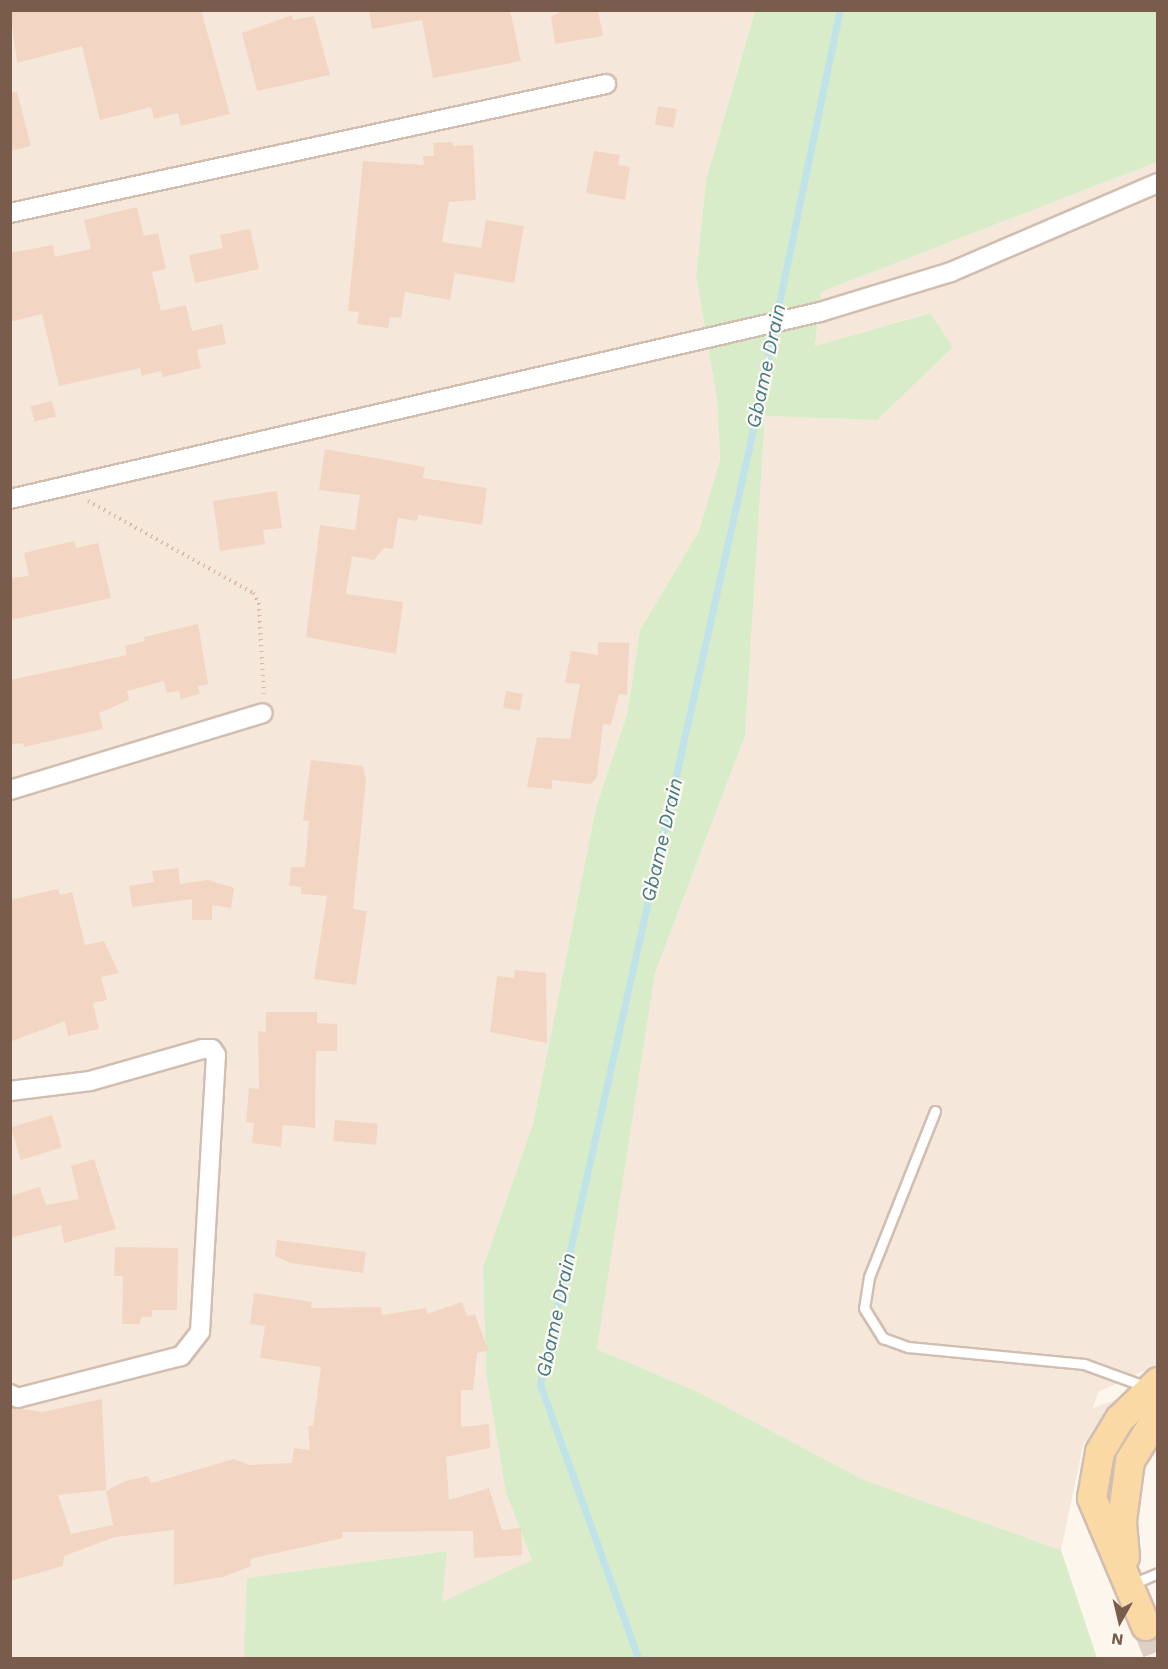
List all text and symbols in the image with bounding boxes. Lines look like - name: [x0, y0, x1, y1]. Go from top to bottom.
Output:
- water label: Gbame Drain: [741, 302, 791, 430]
- water label: Gbame Drain: [636, 776, 688, 904]
- water label: Gbame Drain: [531, 1251, 581, 1379]
- north arrow: [1090, 1591, 1150, 1651]
- text: N: [1110, 1629, 1125, 1650]

